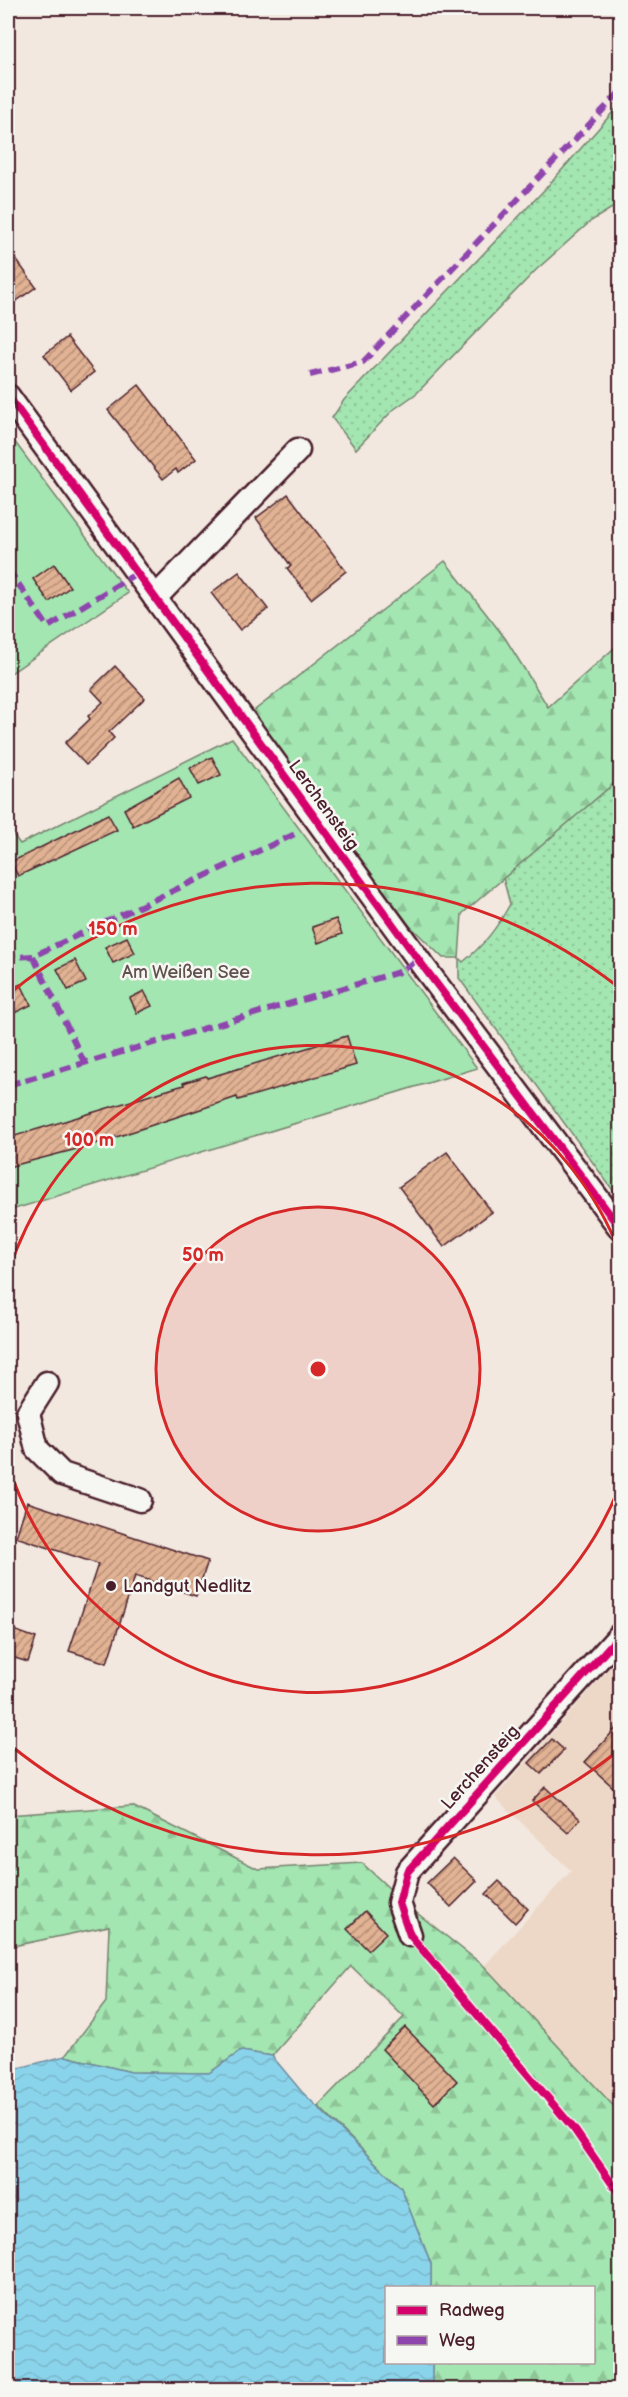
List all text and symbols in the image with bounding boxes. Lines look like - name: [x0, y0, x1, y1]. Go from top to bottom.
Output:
- street label: Lerchensteig: [284, 756, 363, 854]
- text: 150 m: [88, 919, 138, 940]
- park label: Am Weißen See: [122, 962, 250, 983]
- text: 100 m: [64, 1130, 114, 1151]
- text: 50 m: [182, 1245, 224, 1266]
- centre of rings: [308, 1359, 328, 1379]
- place label: Landgut Nedlitz: [123, 1576, 252, 1597]
- marker: Landgut Nedlitz: [104, 1579, 118, 1593]
- street label: Lerchensteig: [437, 1721, 524, 1814]
- legend: [385, 2286, 595, 2364]
- text: Radweg: [439, 2300, 505, 2321]
- text: Weg: [439, 2330, 475, 2351]

